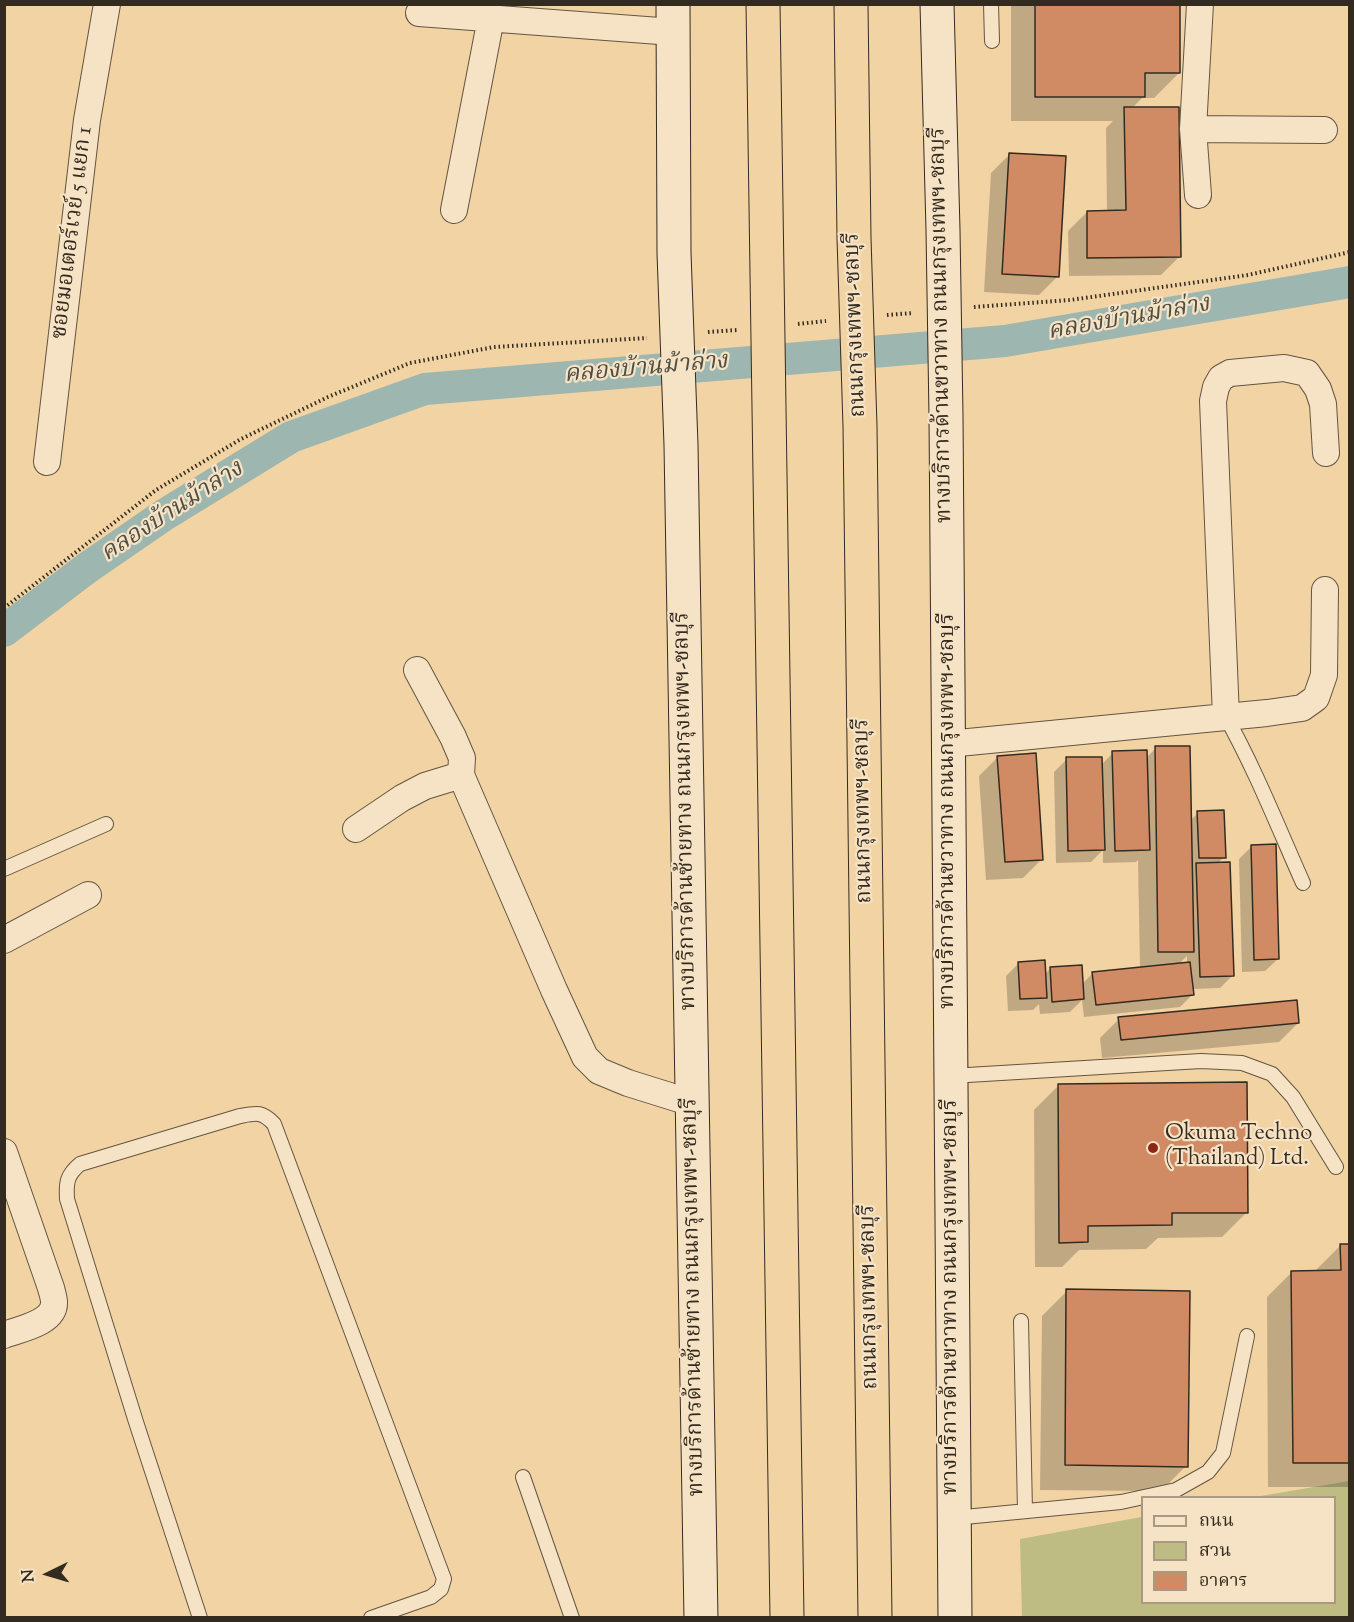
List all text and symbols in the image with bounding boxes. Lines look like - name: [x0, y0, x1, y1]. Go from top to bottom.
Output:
- street label: ซอยมอเตอร์เวย์ 5 แยก 1: [48, 125, 100, 341]
- street label: ทางบริการด้านขวาทาง ถนนกรุงเทพฯ-ชลบุรี: [926, 127, 960, 523]
- street label: ถนนกรุงเทพฯ-ชลบุรี: [841, 232, 873, 418]
- water label: คลองบ้านม้าล่าง: [1046, 292, 1212, 348]
- water label: คลองบ้านม้าล่าง: [563, 349, 729, 391]
- water label: คลองบ้านม้าล่าง: [96, 456, 250, 570]
- street label: ทางบริการด้านซ้ายทาง ถนนกรุงเทพฯ-ชลบุรี: [670, 611, 704, 1011]
- street label: ทางบริการด้านขวาทาง ถนนกรุงเทพฯ-ชลบุรี: [936, 613, 962, 1009]
- street label: ถนนกรุงเทพฯ-ชลบุรี: [850, 718, 880, 904]
- street label: ทางบริการด้านซ้ายทาง ถนนกรุงเทพฯ-ชลบุรี: [678, 1097, 712, 1497]
- street label: ทางบริการด้านขวาทาง ถนนกรุงเทพฯ-ชลบุรี: [939, 1099, 965, 1495]
- place label: Okuma Techno (Thailand) Ltd.: [1165, 1122, 1312, 1174]
- marker: Okuma Techno (Thailand) Ltd.: [1146, 1141, 1160, 1155]
- street label: ถนนกรุงเทพฯ-ชลบุรี: [856, 1204, 886, 1390]
- legend: [1141, 1496, 1336, 1604]
- text: ถนน: [1199, 1509, 1234, 1535]
- text: สวน: [1199, 1539, 1231, 1565]
- north arrow: [18, 1544, 78, 1604]
- text: N: [18, 1568, 42, 1583]
- text: อาคาร: [1199, 1569, 1248, 1595]

